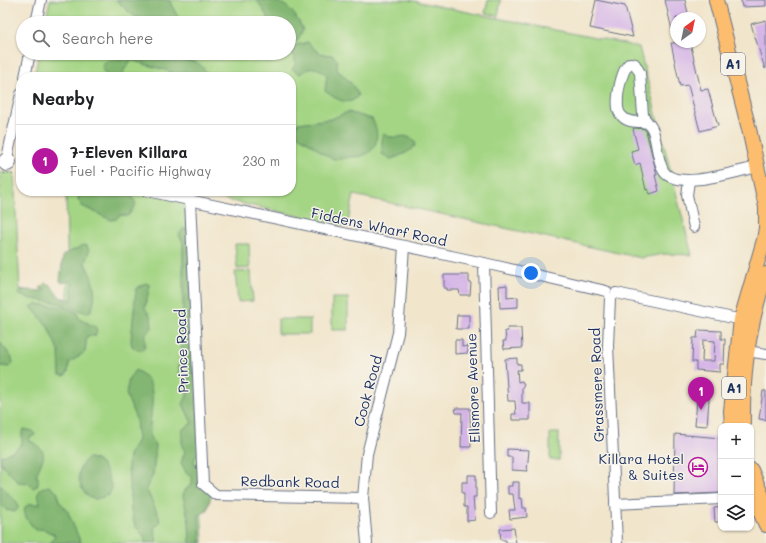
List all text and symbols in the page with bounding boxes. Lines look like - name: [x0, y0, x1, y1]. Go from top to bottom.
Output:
- north arrow: [670, 12, 706, 48]
- search box: [16, 16, 296, 60]
- icon: search: [30, 27, 52, 49]
- text: Search here: [62, 28, 153, 48]
- road number: A1: [721, 53, 745, 75]
- text: Nearby: [32, 87, 94, 109]
- text: 7-Eleven Killara: [70, 142, 188, 162]
- text: 1: [42, 152, 48, 169]
- text: 230 m: [243, 152, 280, 169]
- text: Fuel · Pacific Highway: [70, 162, 211, 179]
- street label: Fiddens Wharf Road: [309, 203, 449, 250]
- your location: [521, 263, 541, 283]
- street label: Prince Road: [171, 309, 192, 393]
- street label: Grassmere Road: [585, 327, 608, 443]
- street label: Ellsmore Avenue: [461, 333, 484, 443]
- street label: Cook Road: [349, 353, 386, 429]
- pin: 1: [688, 377, 714, 410]
- road number: A1: [722, 377, 746, 399]
- map controls: [718, 423, 754, 531]
- button: +: [718, 423, 754, 459]
- place label: Killara Hotel & Suites: [599, 449, 684, 484]
- hotel icon: Killara Hotel & Suites: [687, 456, 709, 478]
- button: −: [718, 459, 754, 495]
- street label: Redbank Road: [240, 471, 340, 492]
- button: layers: [718, 495, 754, 531]

